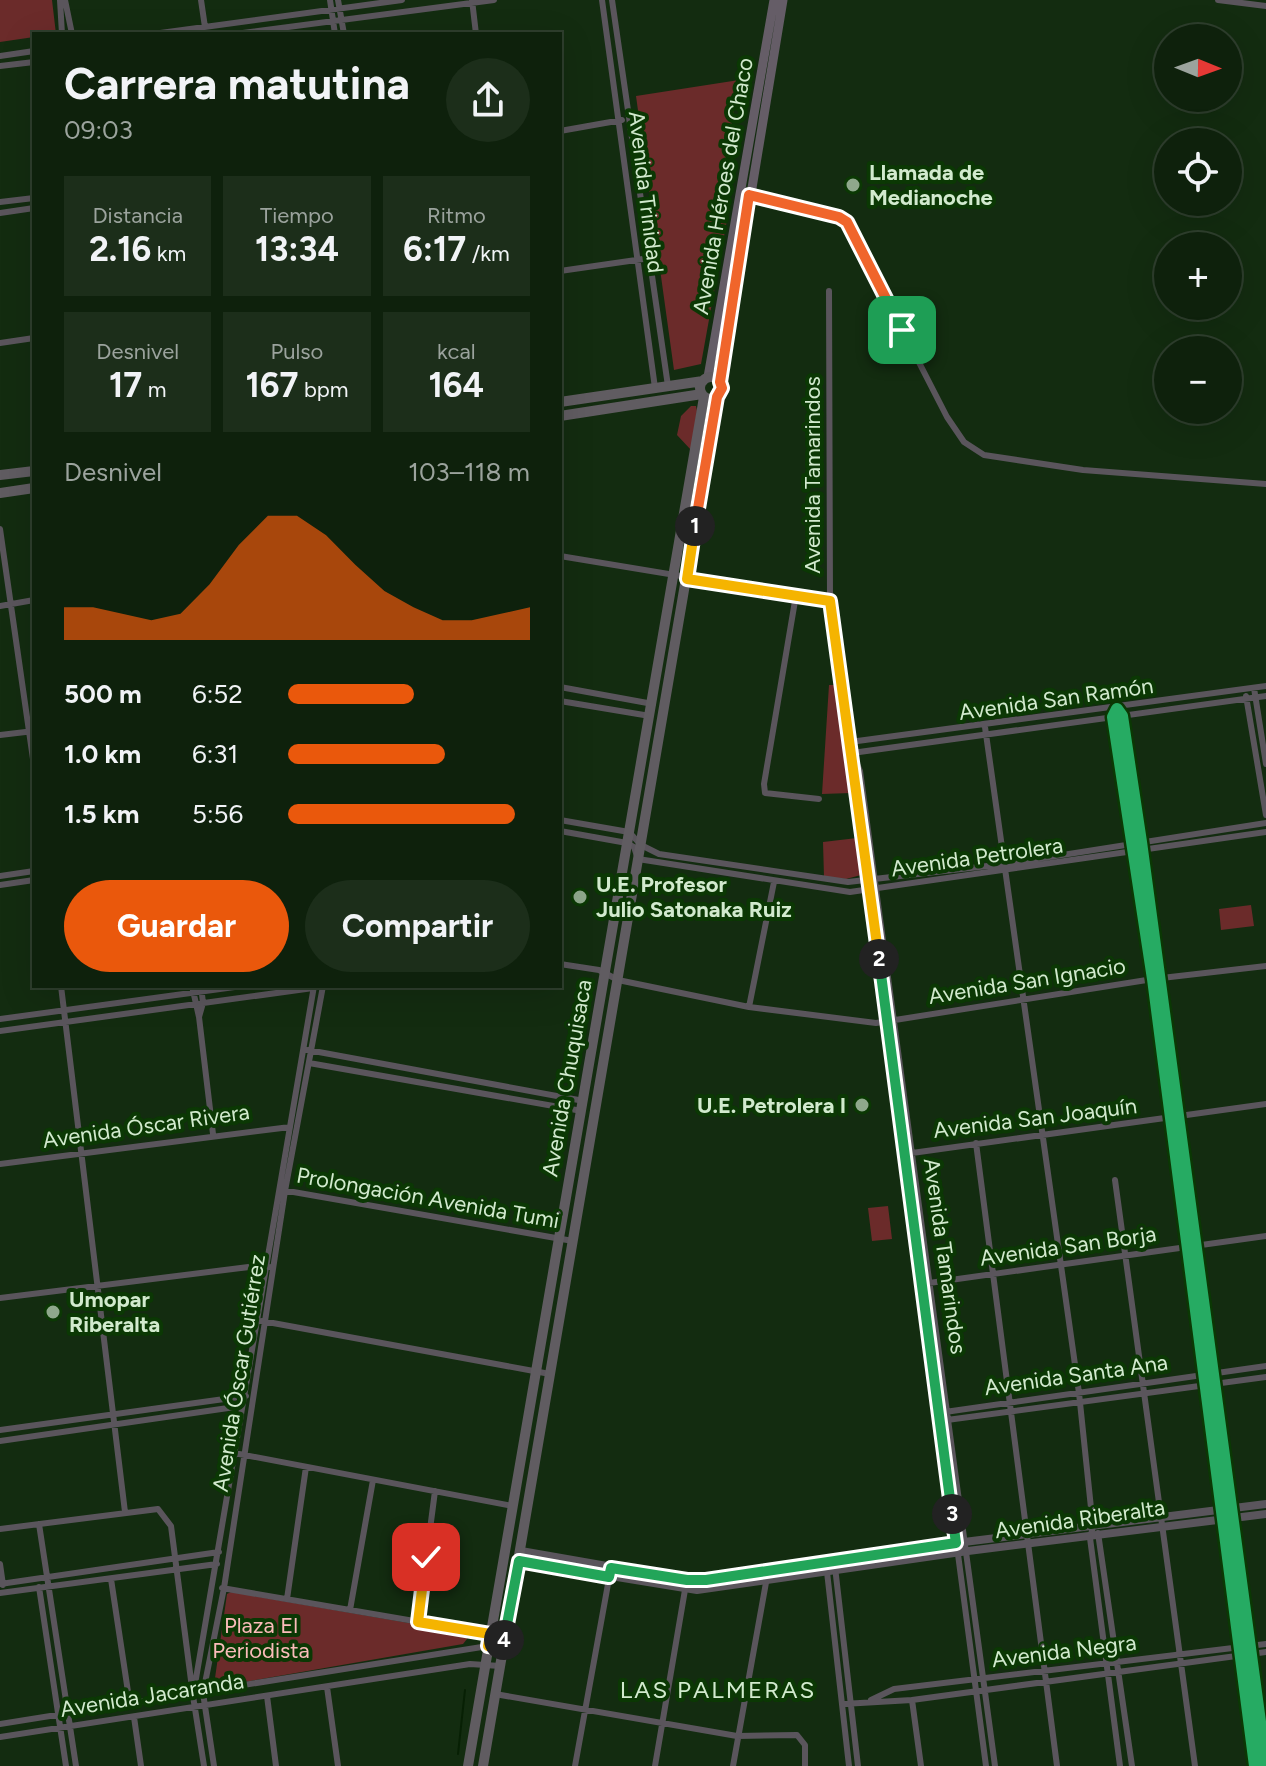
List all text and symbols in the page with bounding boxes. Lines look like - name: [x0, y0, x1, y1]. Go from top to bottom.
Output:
- north arrow: [1154, 24, 1242, 112]
- map controls: [1154, 24, 1242, 424]
- street label: Avenida Héroes del Chaco: [687, 55, 759, 317]
- text: Carrera matutina: [64, 57, 410, 110]
- button: share: [446, 58, 530, 142]
- street label: Avenida Trinidad: [623, 110, 669, 274]
- text: 09:03: [64, 114, 133, 146]
- button: locate: [1154, 128, 1242, 216]
- place label: Llamada de Medianoche: [869, 159, 993, 211]
- marker: Llamada de Medianoche: [844, 176, 862, 194]
- text: Distancia: [92, 202, 183, 229]
- text: Tiempo: [260, 202, 334, 229]
- text: Ritmo: [427, 202, 486, 229]
- text: 2.16: [89, 229, 151, 270]
- text: 13:34: [255, 229, 339, 270]
- text: 6:17: [403, 229, 466, 270]
- button: +: [1154, 232, 1242, 320]
- text: km: [151, 240, 186, 267]
- text: /km: [466, 240, 510, 267]
- pin: [868, 296, 936, 364]
- icon: arrive: [880, 308, 924, 352]
- button: −: [1154, 336, 1242, 424]
- text: Desnivel: [96, 338, 179, 365]
- text: Pulso: [271, 338, 323, 365]
- text: kcal: [437, 338, 476, 365]
- text: 17: [109, 365, 142, 406]
- text: 167: [245, 365, 298, 406]
- text: 164: [429, 365, 484, 406]
- text: m: [142, 376, 166, 403]
- text: bpm: [298, 376, 349, 403]
- street label: Avenida Tamarindos: [799, 376, 826, 574]
- text: Desnivel: [64, 456, 162, 488]
- text: 103–118 m: [408, 456, 530, 488]
- pin: 1: [675, 506, 715, 546]
- text: 1: [690, 512, 700, 539]
- street label: Avenida San Ramón: [957, 672, 1155, 726]
- text: 500 m: [64, 678, 142, 710]
- text: 6:52: [192, 678, 243, 710]
- text: 1.0 km: [64, 738, 141, 770]
- text: 6:31: [192, 738, 238, 770]
- text: 1.5 km: [64, 798, 139, 830]
- text: 5:56: [192, 798, 243, 830]
- street label: Avenida Petrolera: [889, 832, 1065, 882]
- place label: U.E. Profesor Julio Satonaka Ruiz: [596, 871, 792, 923]
- button: Guardar: [64, 880, 289, 972]
- button: Compartir: [305, 880, 530, 972]
- marker: U.E. Profesor Julio Satonaka Ruiz: [571, 888, 589, 906]
- pin: 2: [859, 939, 899, 979]
- text: 2: [873, 945, 885, 972]
- street label: Avenida San Ignacio: [926, 952, 1128, 1010]
- street label: Avenida Chuquisaca: [536, 977, 598, 1179]
- place label: U.E. Petrolera I: [697, 1092, 846, 1119]
- street label: Avenida San Joaquín: [932, 1092, 1138, 1144]
- marker: U.E. Petrolera I: [853, 1096, 871, 1114]
- street label: Avenida Óscar Rivera: [41, 1098, 251, 1154]
- street label: Avenida Tamarindos: [918, 1156, 972, 1356]
- street label: Prolongación Avenida Tumi: [295, 1162, 561, 1234]
- street label: Avenida San Borja: [978, 1220, 1158, 1272]
- street label: Avenida Óscar Gutiérrez: [207, 1252, 271, 1494]
- place label: Umopar Riberalta: [69, 1286, 160, 1338]
- marker: Umopar Riberalta: [44, 1303, 62, 1321]
- street label: Avenida Santa Ana: [982, 1349, 1170, 1401]
- pin: 3: [932, 1494, 972, 1534]
- street label: Avenida Riberalta: [993, 1494, 1167, 1544]
- text: 3: [946, 1500, 958, 1527]
- pin: [392, 1523, 460, 1591]
- icon: check: [404, 1535, 448, 1579]
- park label: Plaza El Periodista: [212, 1612, 310, 1664]
- pin: 4: [484, 1620, 524, 1660]
- text: 4: [497, 1626, 511, 1653]
- street label: Avenida Negra: [990, 1629, 1138, 1673]
- street label: Avenida Jacaranda: [58, 1667, 246, 1723]
- district label: LAS PALMERAS: [620, 1675, 816, 1704]

